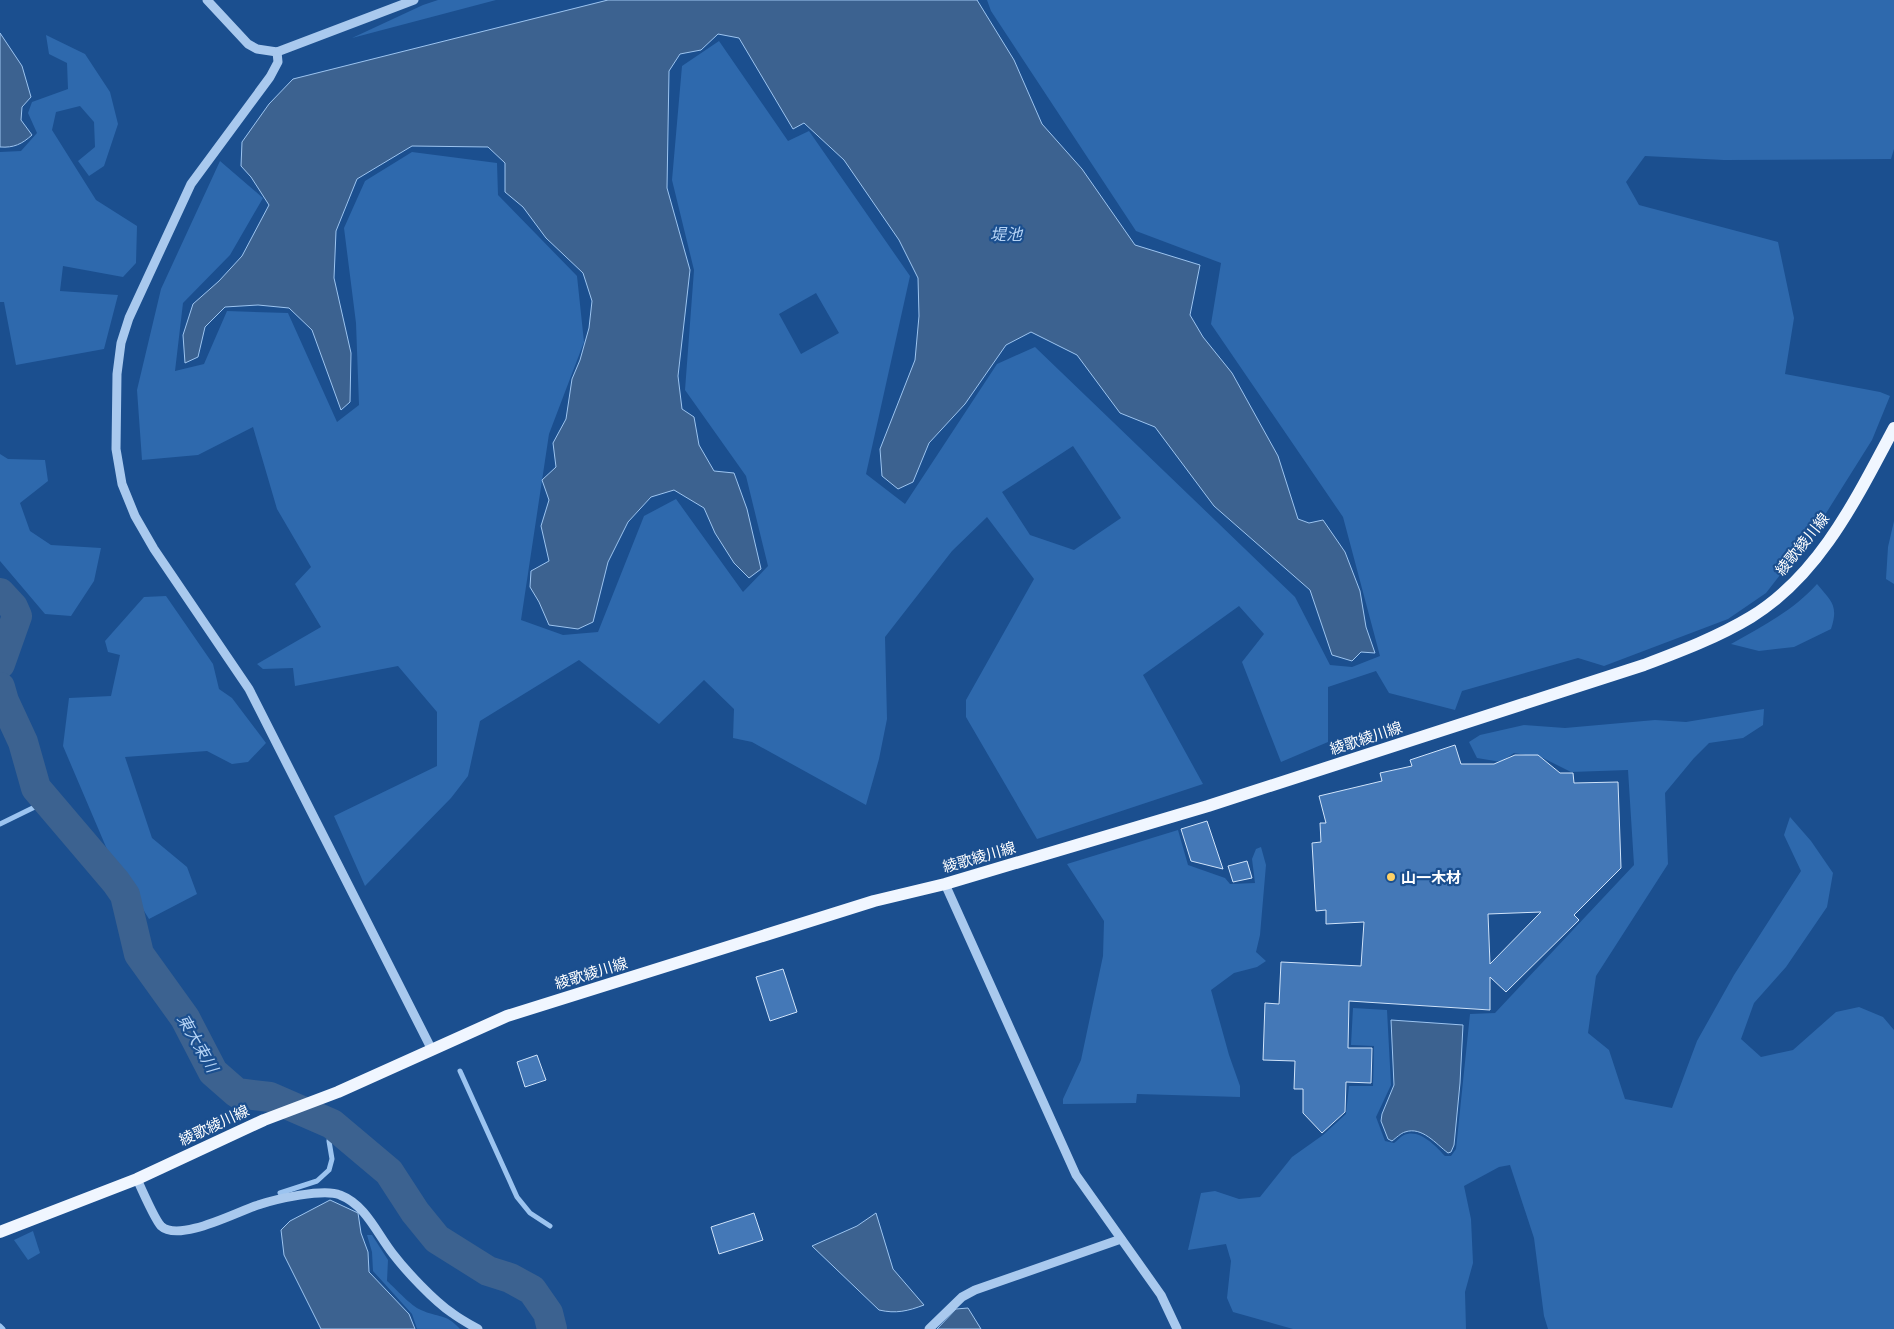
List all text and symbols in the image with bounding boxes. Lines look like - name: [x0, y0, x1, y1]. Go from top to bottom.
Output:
- water label: 堤池: [990, 225, 1024, 243]
- street label: 綾歌綾川線: [1772, 510, 1832, 578]
- street label: 綾歌綾川線: [1328, 718, 1404, 758]
- street label: 綾歌綾川線: [941, 838, 1017, 876]
- place label: 山一木材: [1401, 869, 1461, 886]
- marker: 山一木材: [1385, 871, 1397, 883]
- street label: 綾歌綾川線: [553, 954, 629, 992]
- water label: 東大束川: [174, 1011, 223, 1077]
- street label: 綾歌綾川線: [176, 1101, 252, 1149]

